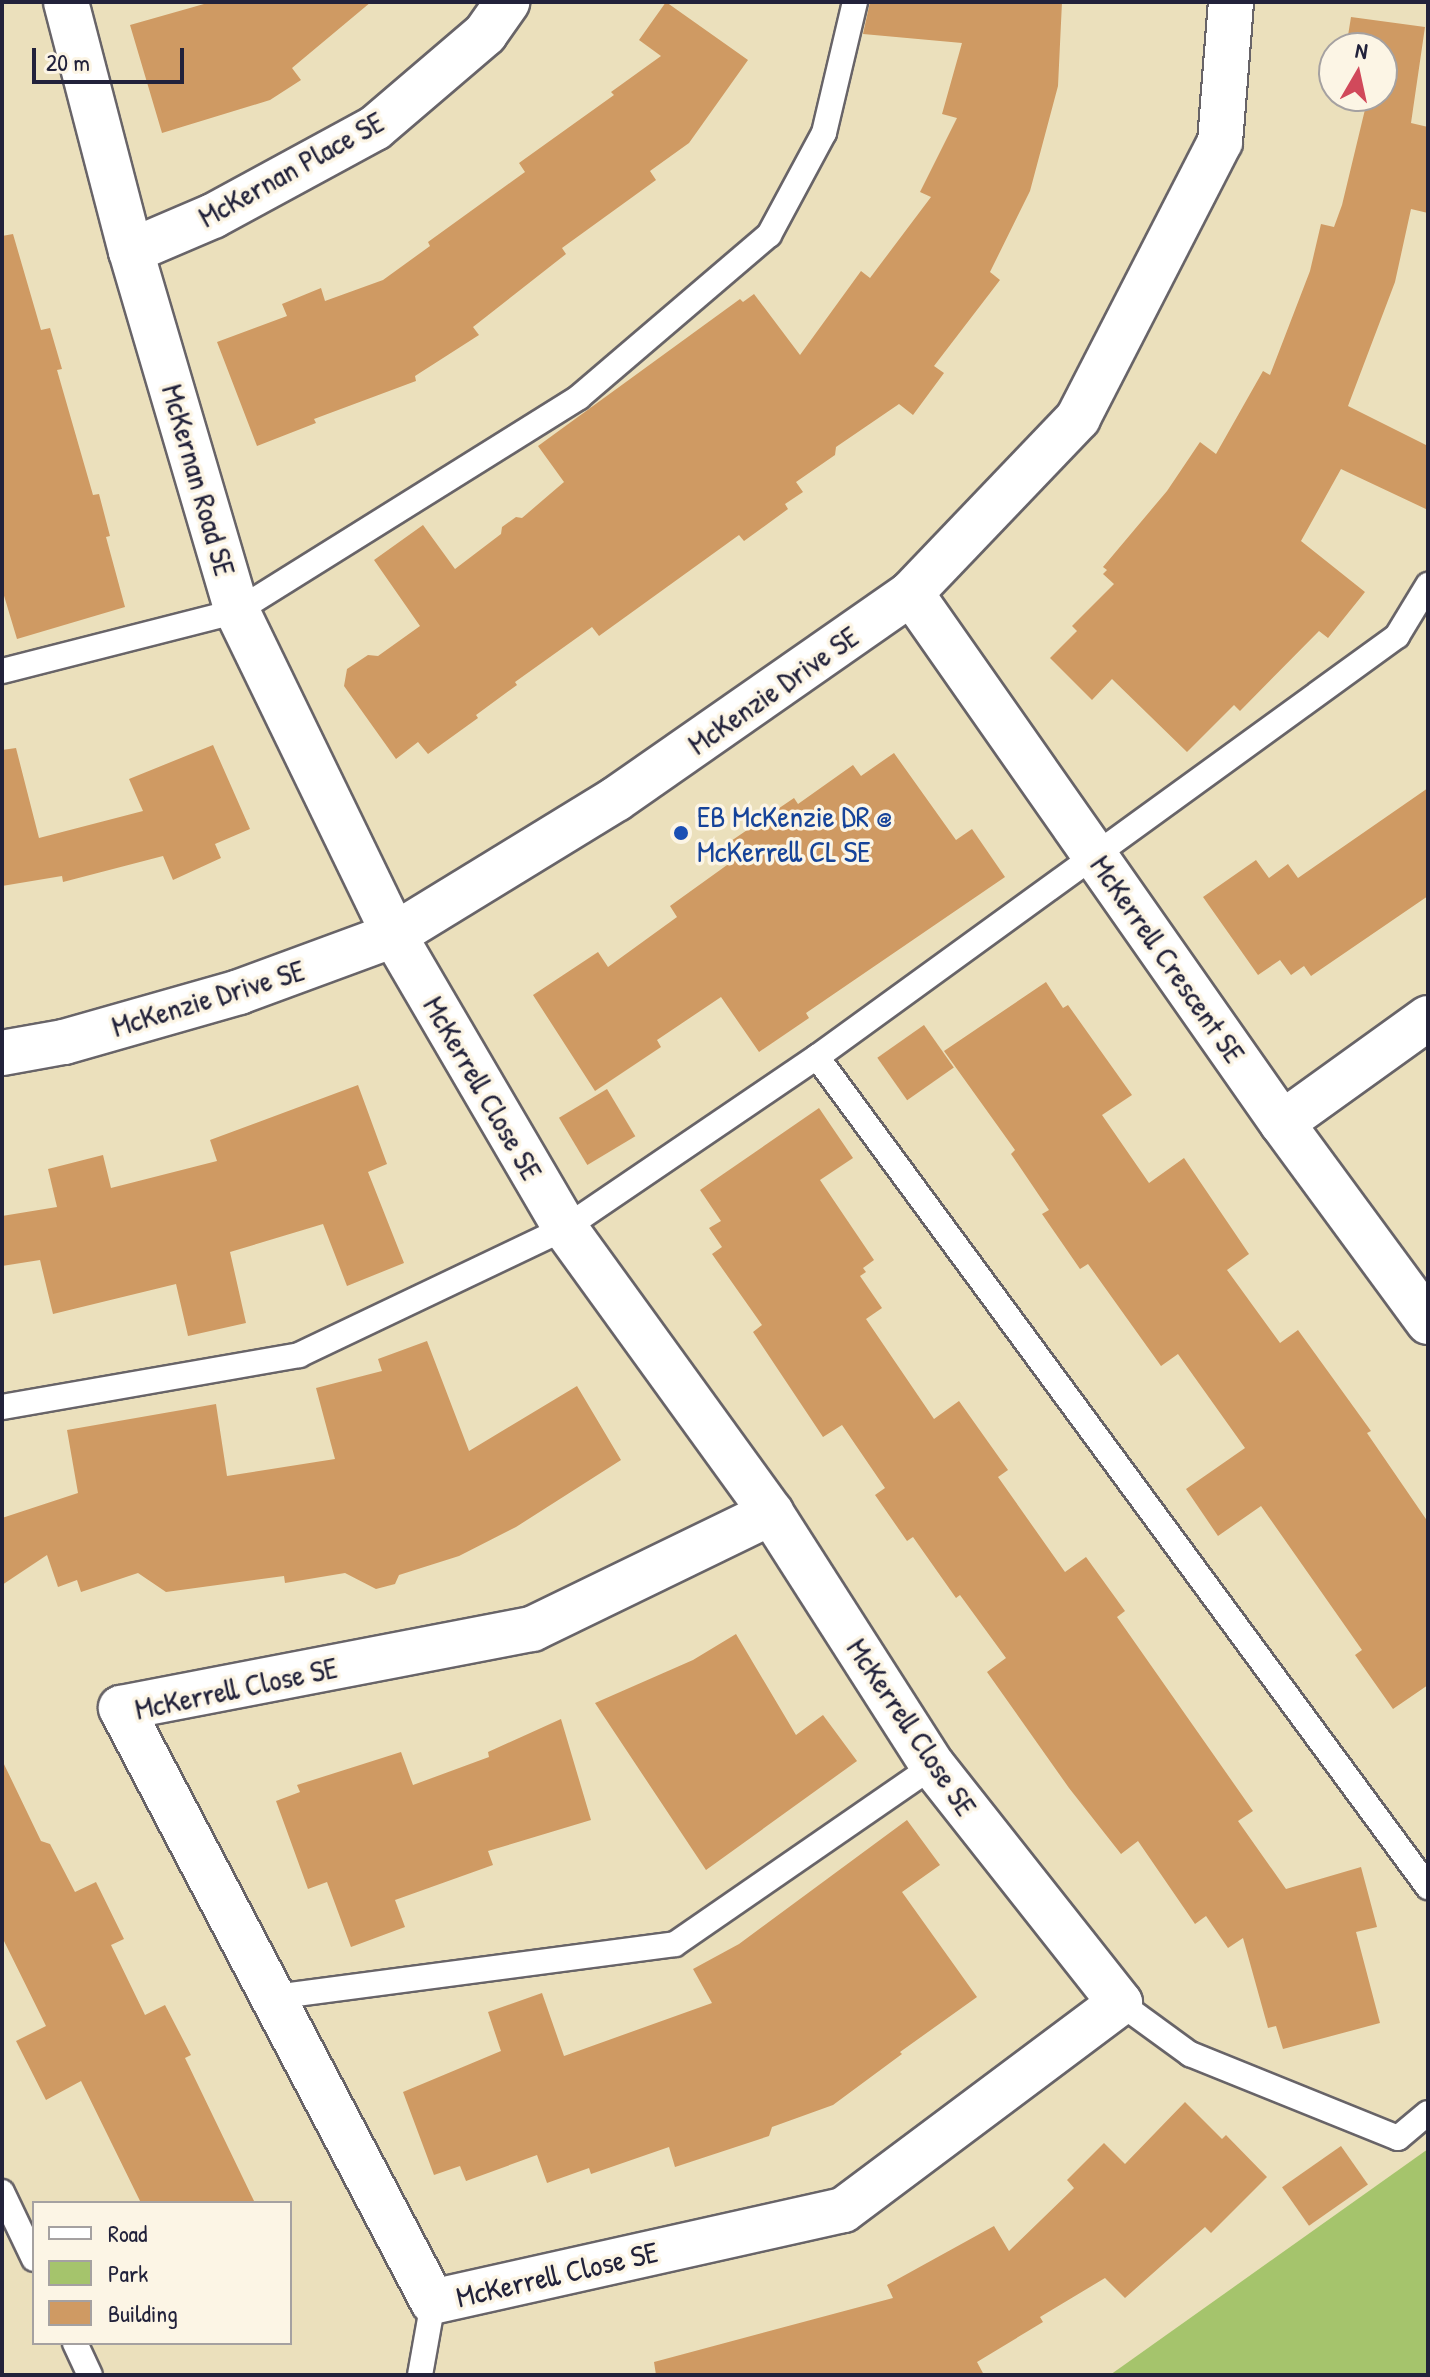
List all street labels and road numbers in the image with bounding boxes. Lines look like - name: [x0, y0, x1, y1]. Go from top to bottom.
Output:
- street label: McKernan Place SE: [192, 103, 390, 235]
- street label: McKernan Road SE: [154, 380, 244, 580]
- street label: McKenzie Drive SE: [681, 618, 865, 762]
- street label: McKerrell Crescent SE: [1083, 848, 1253, 1070]
- street label: McKenzie Drive SE: [107, 952, 309, 1044]
- street label: McKerrell Close SE: [416, 990, 550, 1186]
- street label: McKerrell Close SE: [840, 1632, 984, 1822]
- street label: McKerrell Close SE: [132, 1649, 340, 1727]
- street label: McKerrell Close SE: [453, 2233, 661, 2315]

